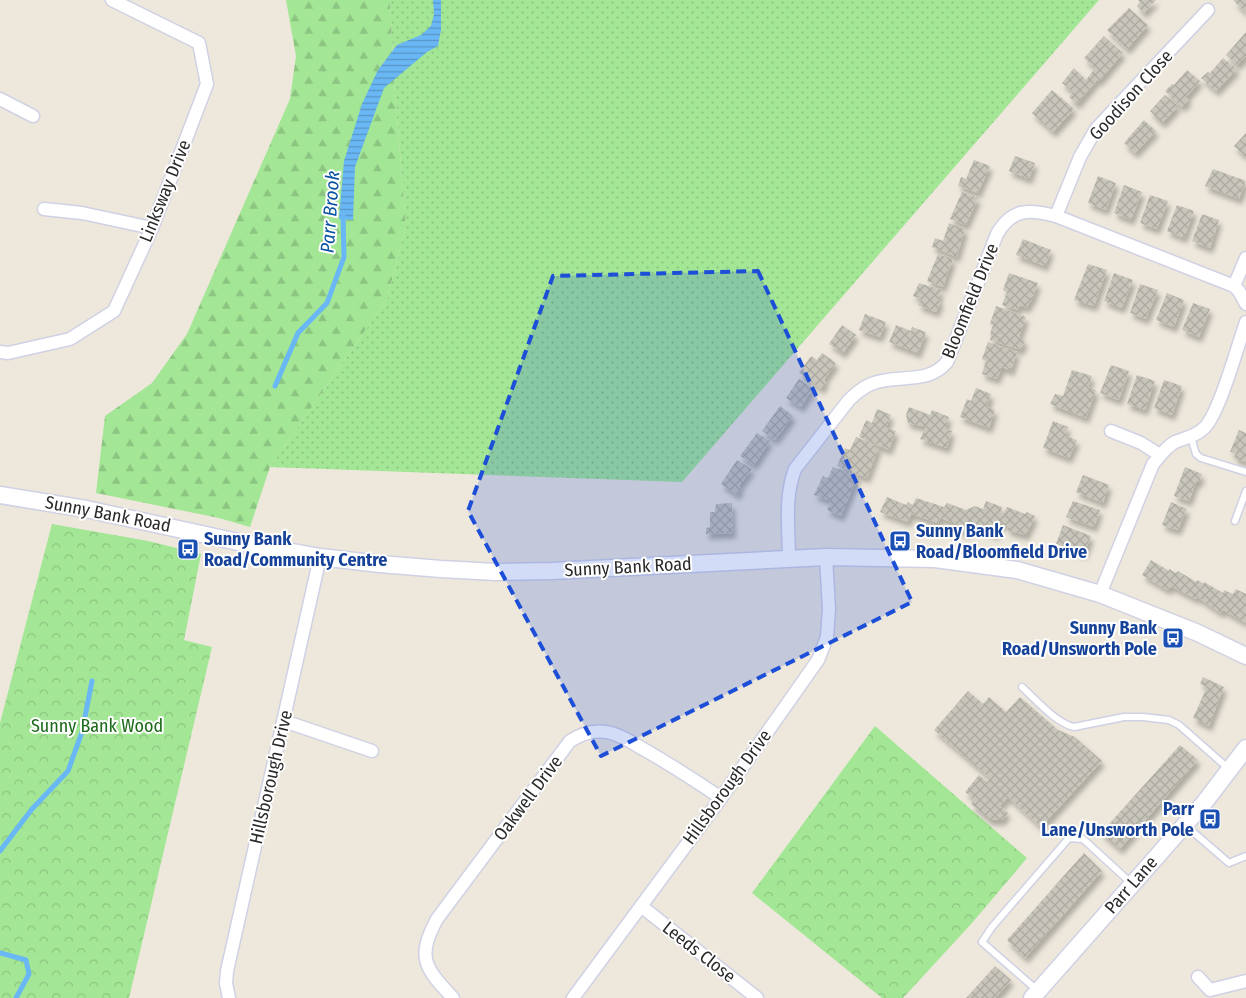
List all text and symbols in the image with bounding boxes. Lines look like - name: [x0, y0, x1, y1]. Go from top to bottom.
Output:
- street label: Goodison Close: [1085, 45, 1177, 145]
- street label: Linksway Drive: [135, 137, 196, 245]
- water label: Parr Brook: [316, 170, 344, 254]
- street label: Bloomfield Drive: [937, 240, 1003, 362]
- street label: Sunny Bank Road: [43, 491, 173, 537]
- place label: Sunny Bank Road/Bloomfield Drive: [916, 520, 1087, 563]
- place label: Sunny Bank Road/Community Centre: [204, 528, 388, 571]
- bus stop icon: Sunny Bank Road/Bloomfield Drive: [888, 529, 912, 553]
- bus stop icon: Sunny Bank Road/Community Centre: [176, 537, 200, 561]
- street label: Sunny Bank Road: [564, 553, 692, 581]
- place label: Sunny Bank Road/Unsworth Pole: [1002, 617, 1158, 660]
- bus stop icon: Sunny Bank Road/Unsworth Pole: [1161, 626, 1185, 650]
- street label: Hillsborough Drive: [245, 708, 297, 846]
- park label: Sunny Bank Wood: [31, 715, 163, 737]
- street label: Hillsborough Drive: [678, 725, 776, 849]
- street label: Oakwell Drive: [489, 751, 567, 845]
- place label: Parr Lane/Unsworth Pole: [1041, 798, 1194, 841]
- bus stop icon: Parr Lane/Unsworth Pole: [1198, 807, 1222, 831]
- street label: Parr Lane: [1100, 852, 1162, 918]
- street label: Leeds Close: [658, 917, 740, 987]

